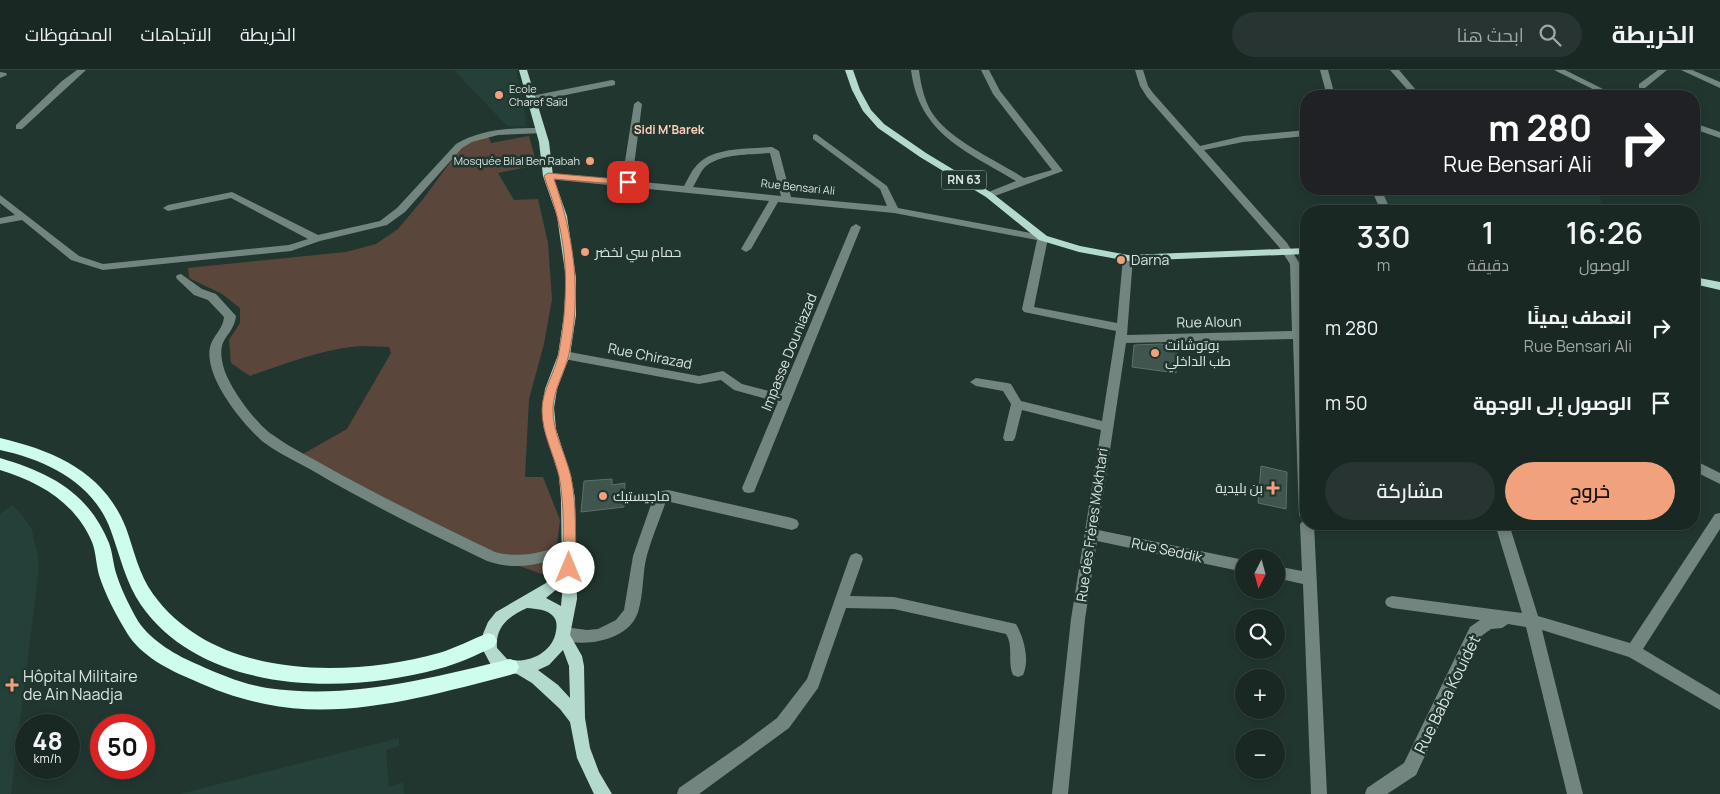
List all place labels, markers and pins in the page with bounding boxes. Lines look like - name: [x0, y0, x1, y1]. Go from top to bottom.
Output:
- place label: Ecole Charef Saïd: [509, 81, 568, 109]
- marker: Ecole Charef Saïd: [493, 89, 505, 101]
- place label: Mosquée Bilal Ben Rabah: [454, 153, 580, 168]
- marker: Mosquée Bilal Ben Rabah: [584, 155, 596, 167]
- pin: [607, 161, 649, 203]
- place label: حمام سي لخضر: [594, 242, 681, 263]
- marker: حمام سي لخضر: [579, 246, 591, 258]
- place label: Darna: [1131, 250, 1169, 269]
- marker: Darna: [1115, 254, 1127, 266]
- place label: بوتوشانت طب الداخلي: [1165, 335, 1231, 373]
- marker: بوتوشانت طب الداخلي: [1149, 347, 1161, 359]
- place label: بن بليدية: [1215, 478, 1263, 497]
- marker: بن بليدية: [1267, 482, 1279, 494]
- place label: ماجيستيك: [613, 486, 670, 505]
- marker: ماجيستيك: [597, 490, 609, 502]
- place label: Hôpital Militaire de Ain Naadja: [23, 665, 138, 705]
- marker: Hôpital Militaire de Ain Naadja: [5, 678, 19, 692]

